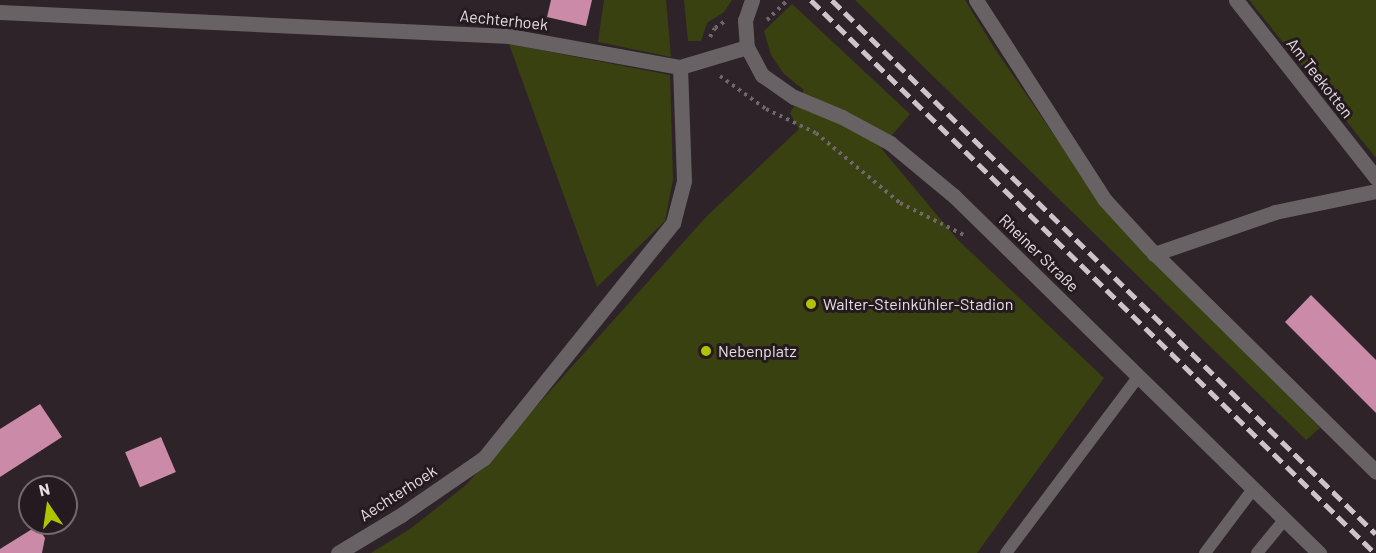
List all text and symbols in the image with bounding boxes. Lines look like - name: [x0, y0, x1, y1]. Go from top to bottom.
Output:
- street label: Aechterhoek: [459, 6, 549, 34]
- street label: Am Teekotten: [1283, 34, 1357, 122]
- street label: Rheiner Straße: [995, 210, 1083, 296]
- place label: Walter-Steinkühler-Stadion: [823, 294, 1013, 314]
- marker: Walter-Steinkühler-Stadion: [804, 297, 818, 311]
- place label: Nebenplatz: [718, 341, 797, 361]
- marker: Nebenplatz: [699, 344, 713, 358]
- street label: Aechterhoek: [356, 461, 440, 525]
- north arrow: [18, 475, 78, 535]
- text: N: [37, 478, 52, 499]

